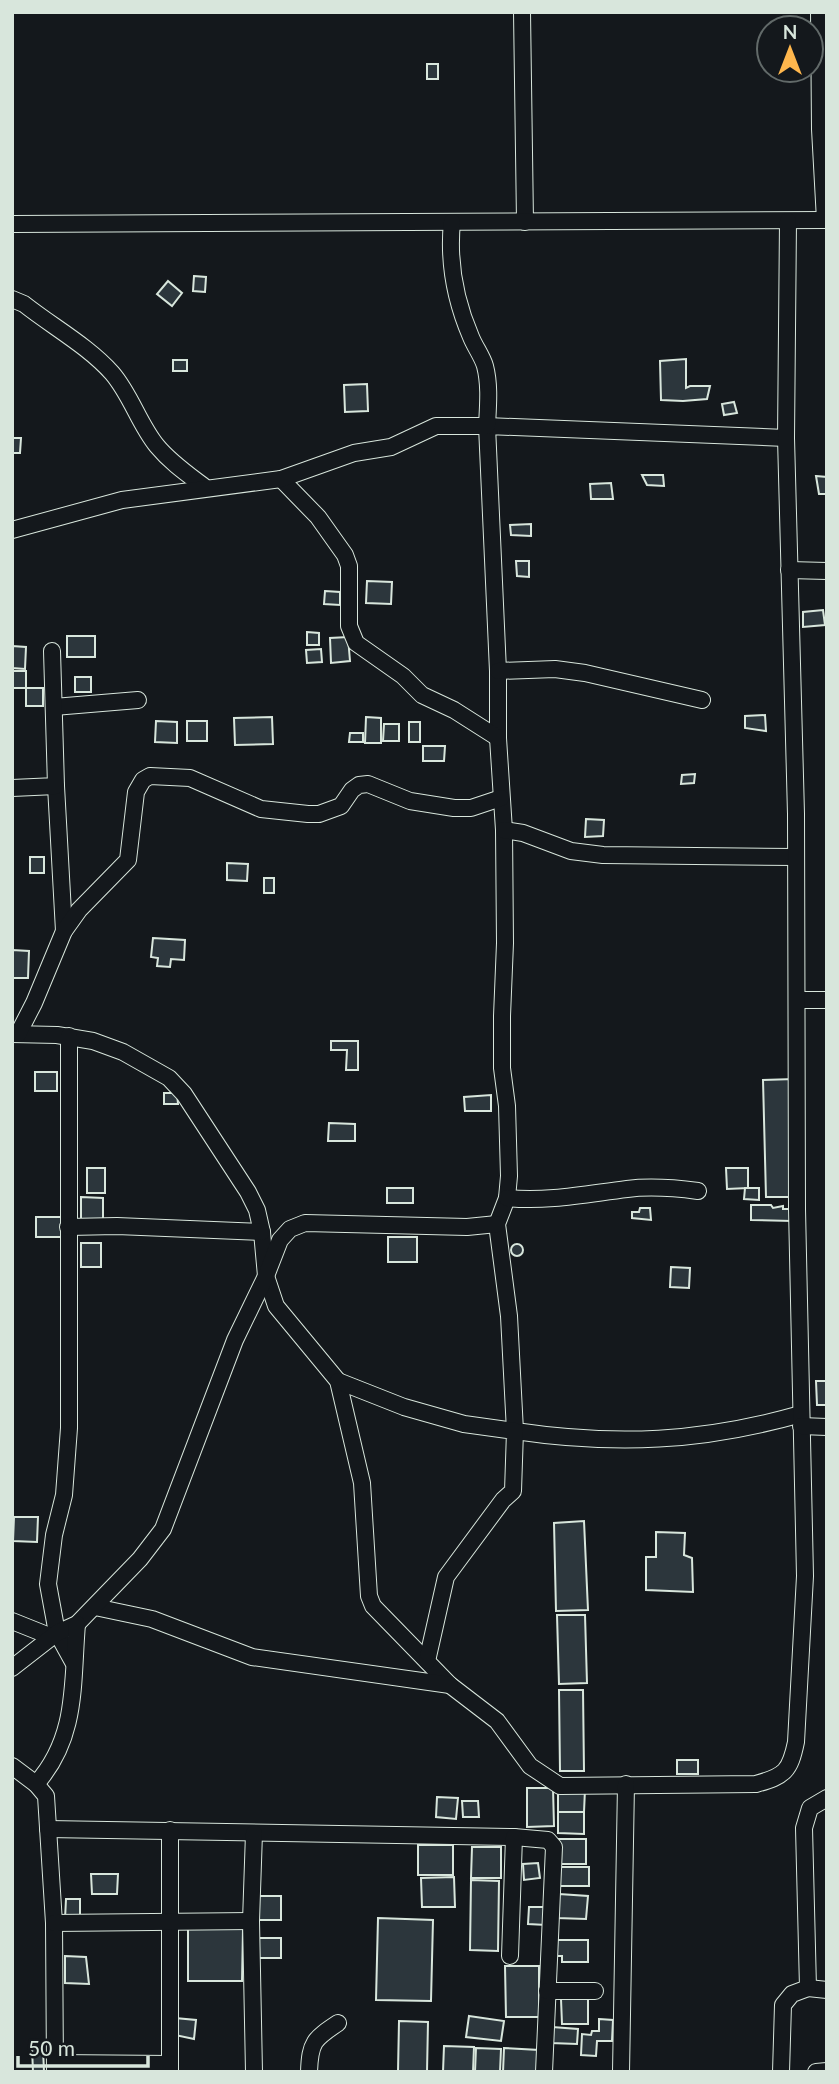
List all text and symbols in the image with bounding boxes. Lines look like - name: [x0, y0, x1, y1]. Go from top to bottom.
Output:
- north arrow: [755, 14, 825, 84]
- text: N: [783, 20, 797, 43]
- scale bar: [18, 2024, 147, 2068]
- text: 50 m: [28, 2035, 75, 2060]

